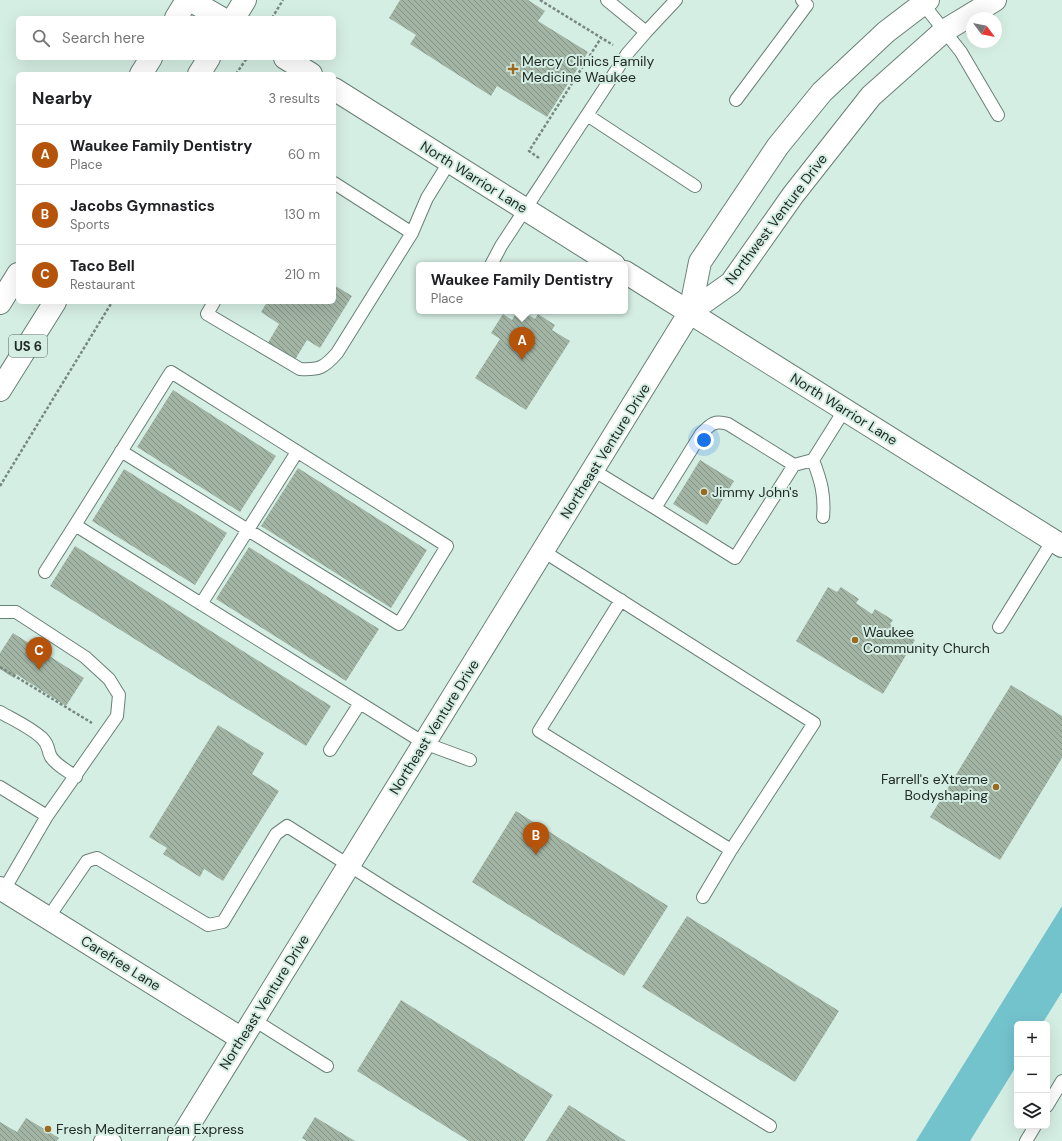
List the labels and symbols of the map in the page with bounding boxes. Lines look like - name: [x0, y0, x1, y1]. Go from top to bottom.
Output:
- north arrow: [966, 12, 1002, 48]
- place label: Mercy Clinics Family Medicine Waukee: [522, 52, 654, 86]
- marker: Mercy Clinics Family Medicine Waukee: [507, 63, 519, 75]
- street label: North Warrior Lane: [417, 137, 531, 217]
- street label: Northwest Venture Drive: [721, 150, 831, 288]
- pin: A: [509, 327, 535, 360]
- road number: US 6: [9, 335, 47, 357]
- street label: North Warrior Lane: [787, 369, 901, 449]
- street label: Northeast Venture Drive: [556, 380, 654, 522]
- your location: [694, 430, 714, 450]
- place label: Jimmy John's: [712, 483, 799, 501]
- marker: Jimmy John's: [699, 487, 709, 497]
- place label: Waukee Community Church: [863, 623, 990, 657]
- marker: Waukee Community Church: [850, 635, 860, 645]
- pin: C: [26, 637, 52, 670]
- street label: Northeast Venture Drive: [385, 656, 483, 798]
- place label: Farrell's eXtreme Bodyshaping: [881, 770, 988, 804]
- marker: Farrell's eXtreme Bodyshaping: [991, 782, 1001, 792]
- pin: B: [523, 822, 549, 855]
- street label: Carefree Lane: [78, 931, 164, 995]
- street label: Northeast Venture Drive: [215, 931, 313, 1073]
- place label: Fresh Mediterranean Express: [56, 1120, 244, 1138]
- marker: Fresh Mediterranean Express: [43, 1124, 53, 1134]

